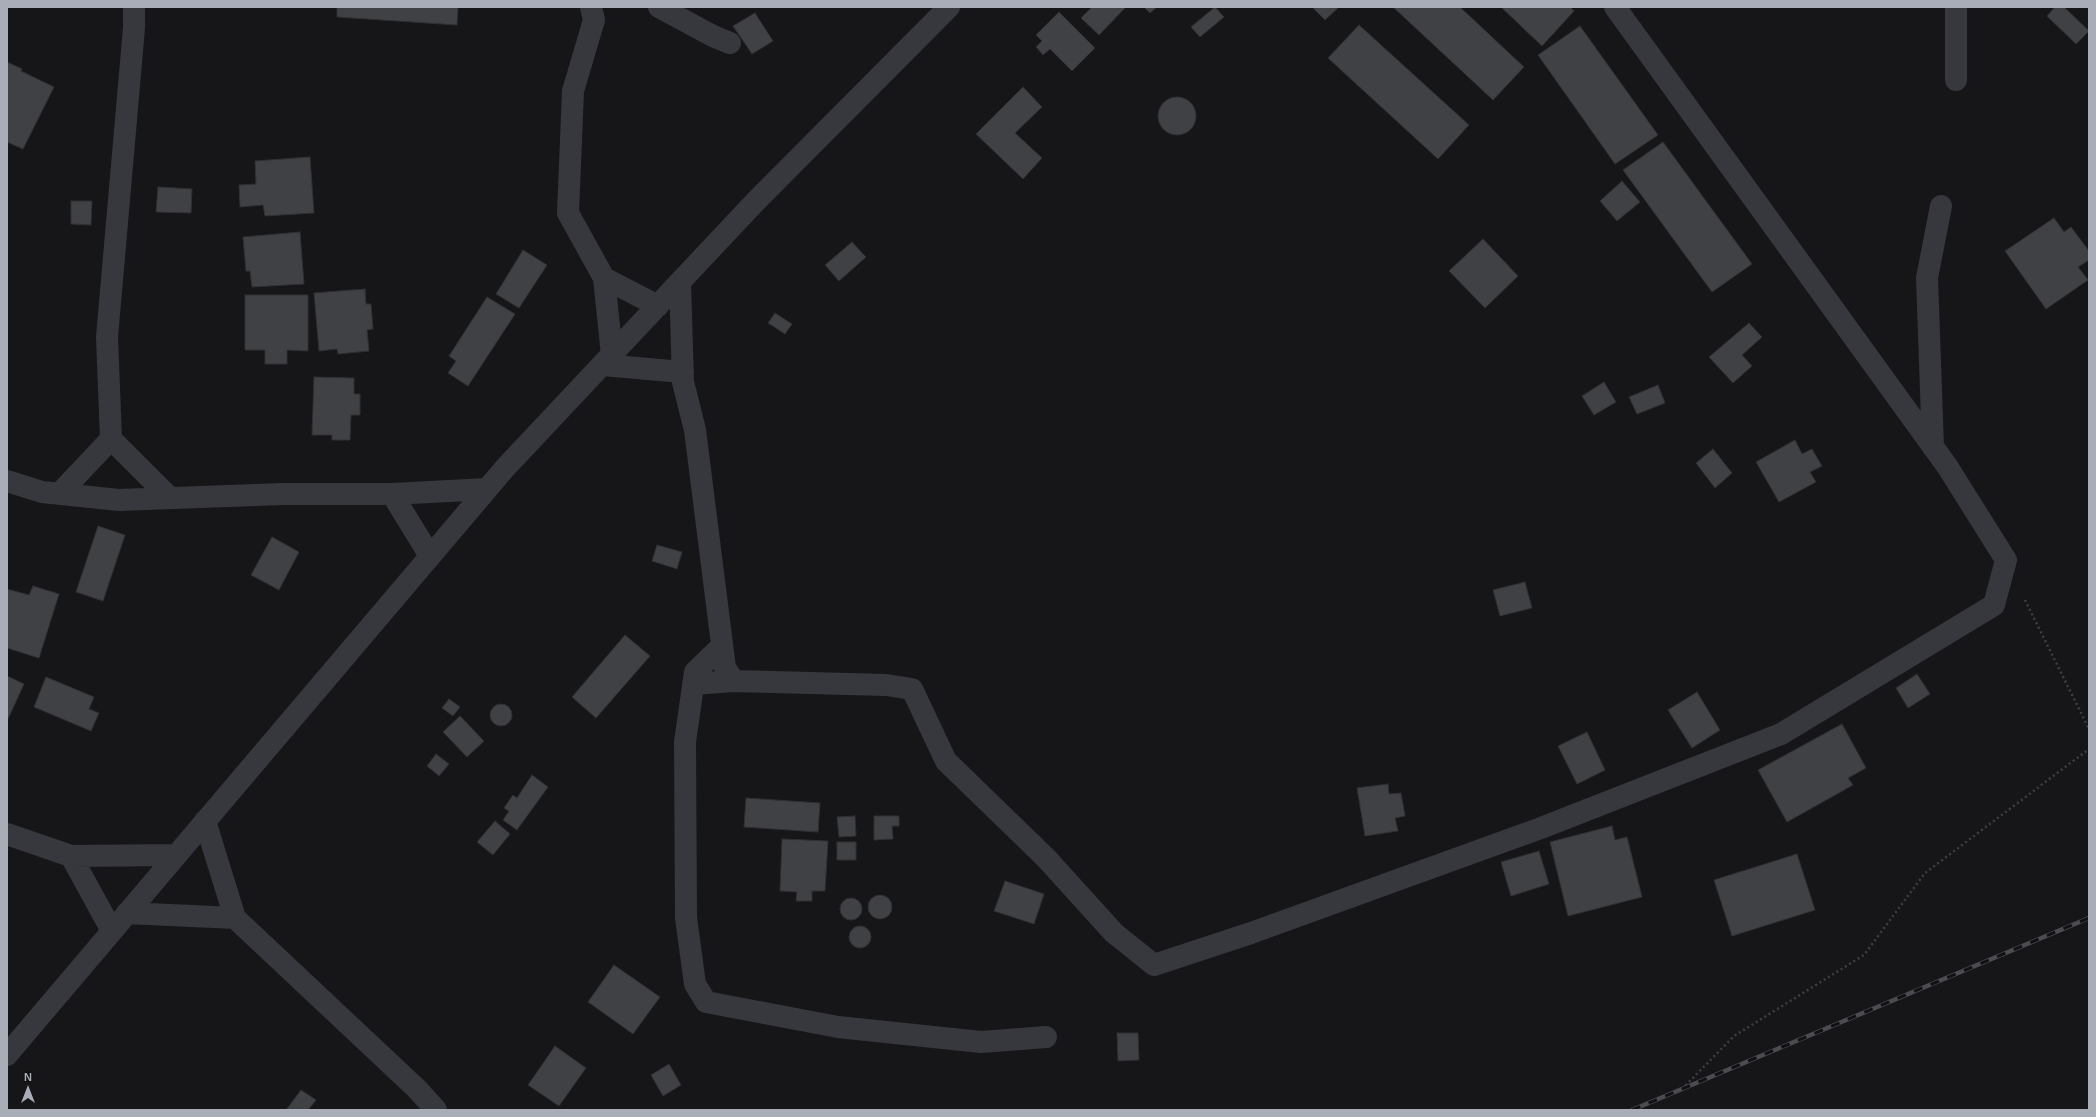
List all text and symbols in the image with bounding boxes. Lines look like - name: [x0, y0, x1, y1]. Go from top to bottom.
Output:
- north arrow: [8, 1069, 48, 1109]
- text: N: [24, 1071, 32, 1083]

